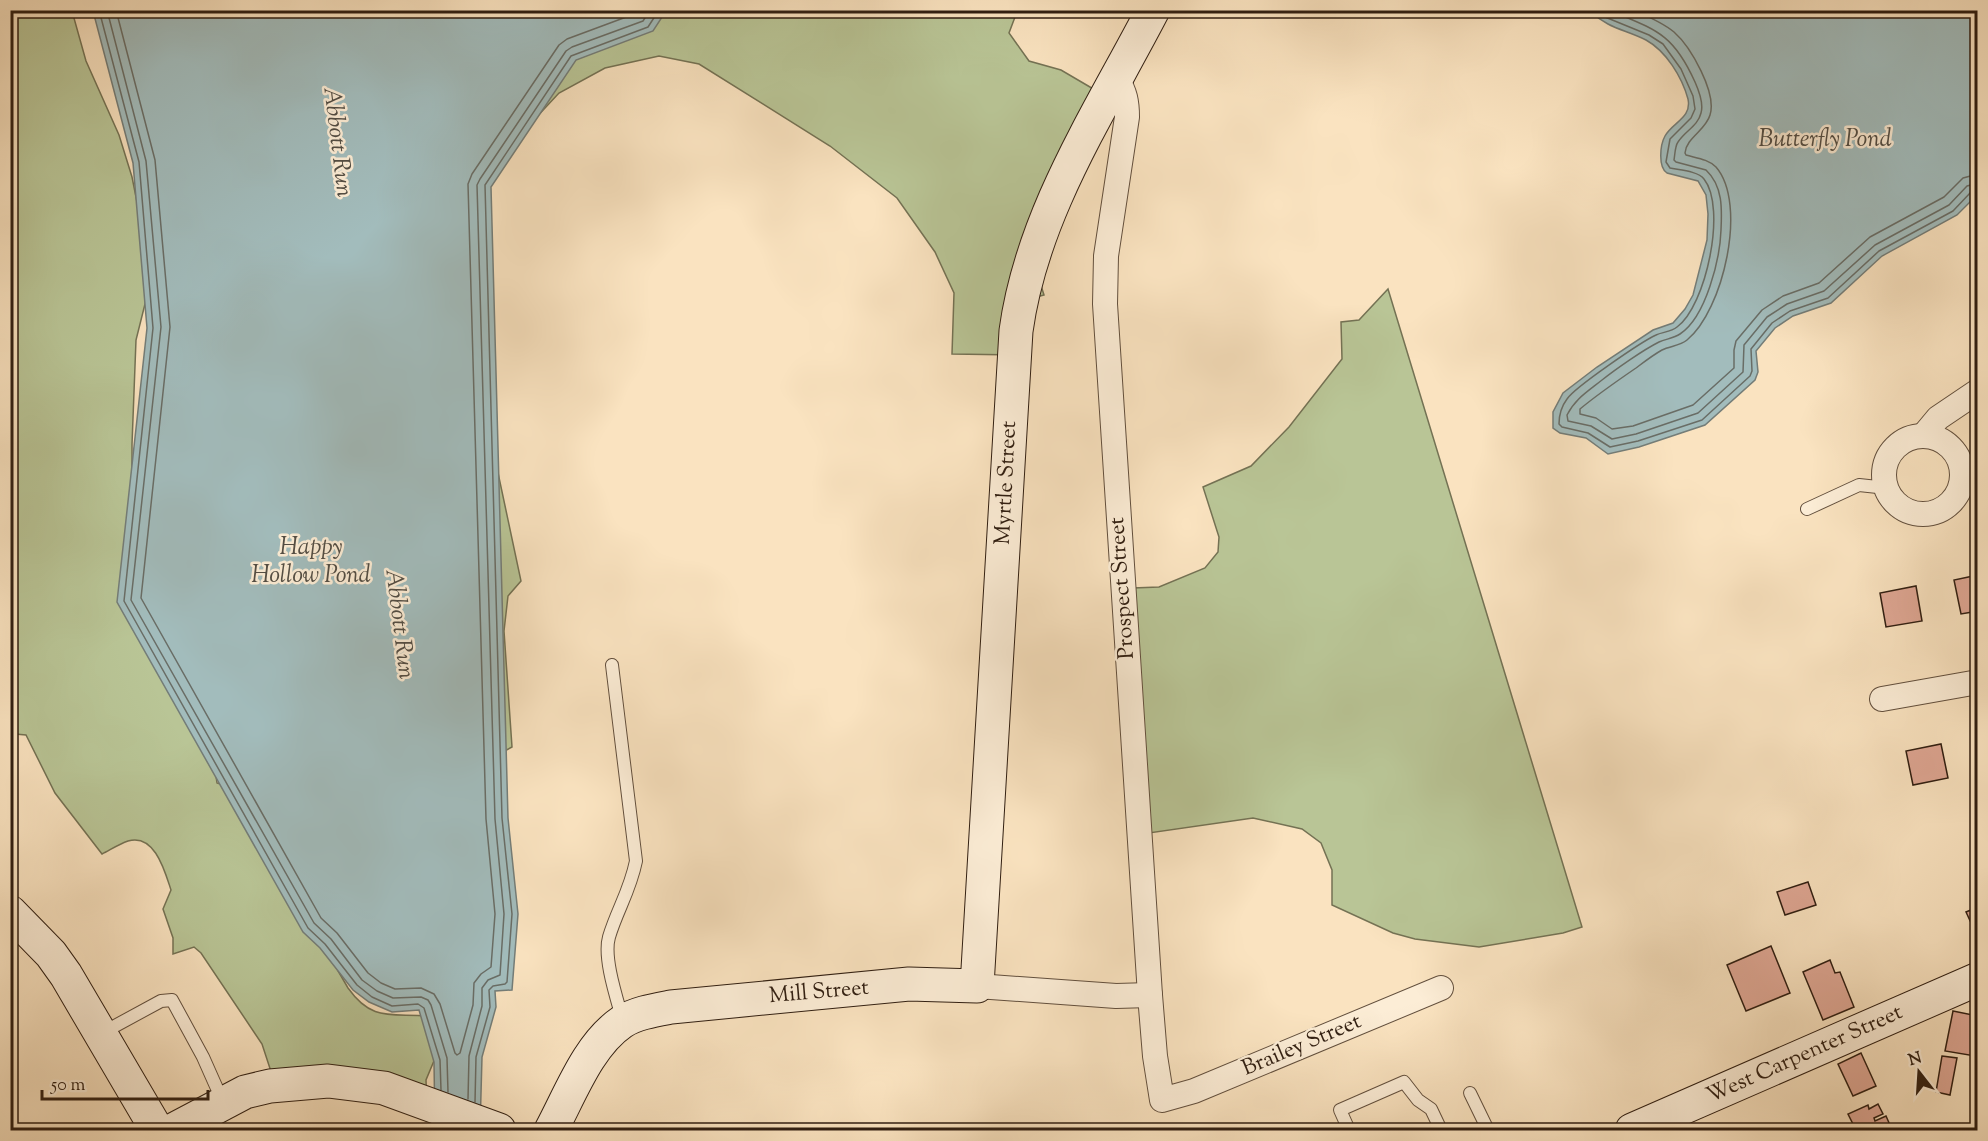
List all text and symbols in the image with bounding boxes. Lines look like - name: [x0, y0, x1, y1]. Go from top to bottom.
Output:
- water label: Abbott Run: [313, 85, 361, 200]
- water label: Butterfly Pond: [1758, 123, 1892, 157]
- street label: Myrtle Street: [988, 420, 1026, 546]
- street label: Prospect Street: [1102, 515, 1144, 660]
- water label: Happy Hollow Pond: [251, 531, 371, 593]
- water label: Abbott Run: [375, 567, 423, 682]
- street label: Mill Street: [768, 973, 871, 1013]
- street label: West Carpenter Street: [1702, 997, 1909, 1113]
- street label: Brailey Street: [1237, 1006, 1367, 1085]
- north arrow: [1889, 1042, 1949, 1102]
- text: N: [1906, 1047, 1925, 1073]
- scale bar: [42, 1063, 208, 1101]
- text: 50 m: [50, 1073, 86, 1099]

